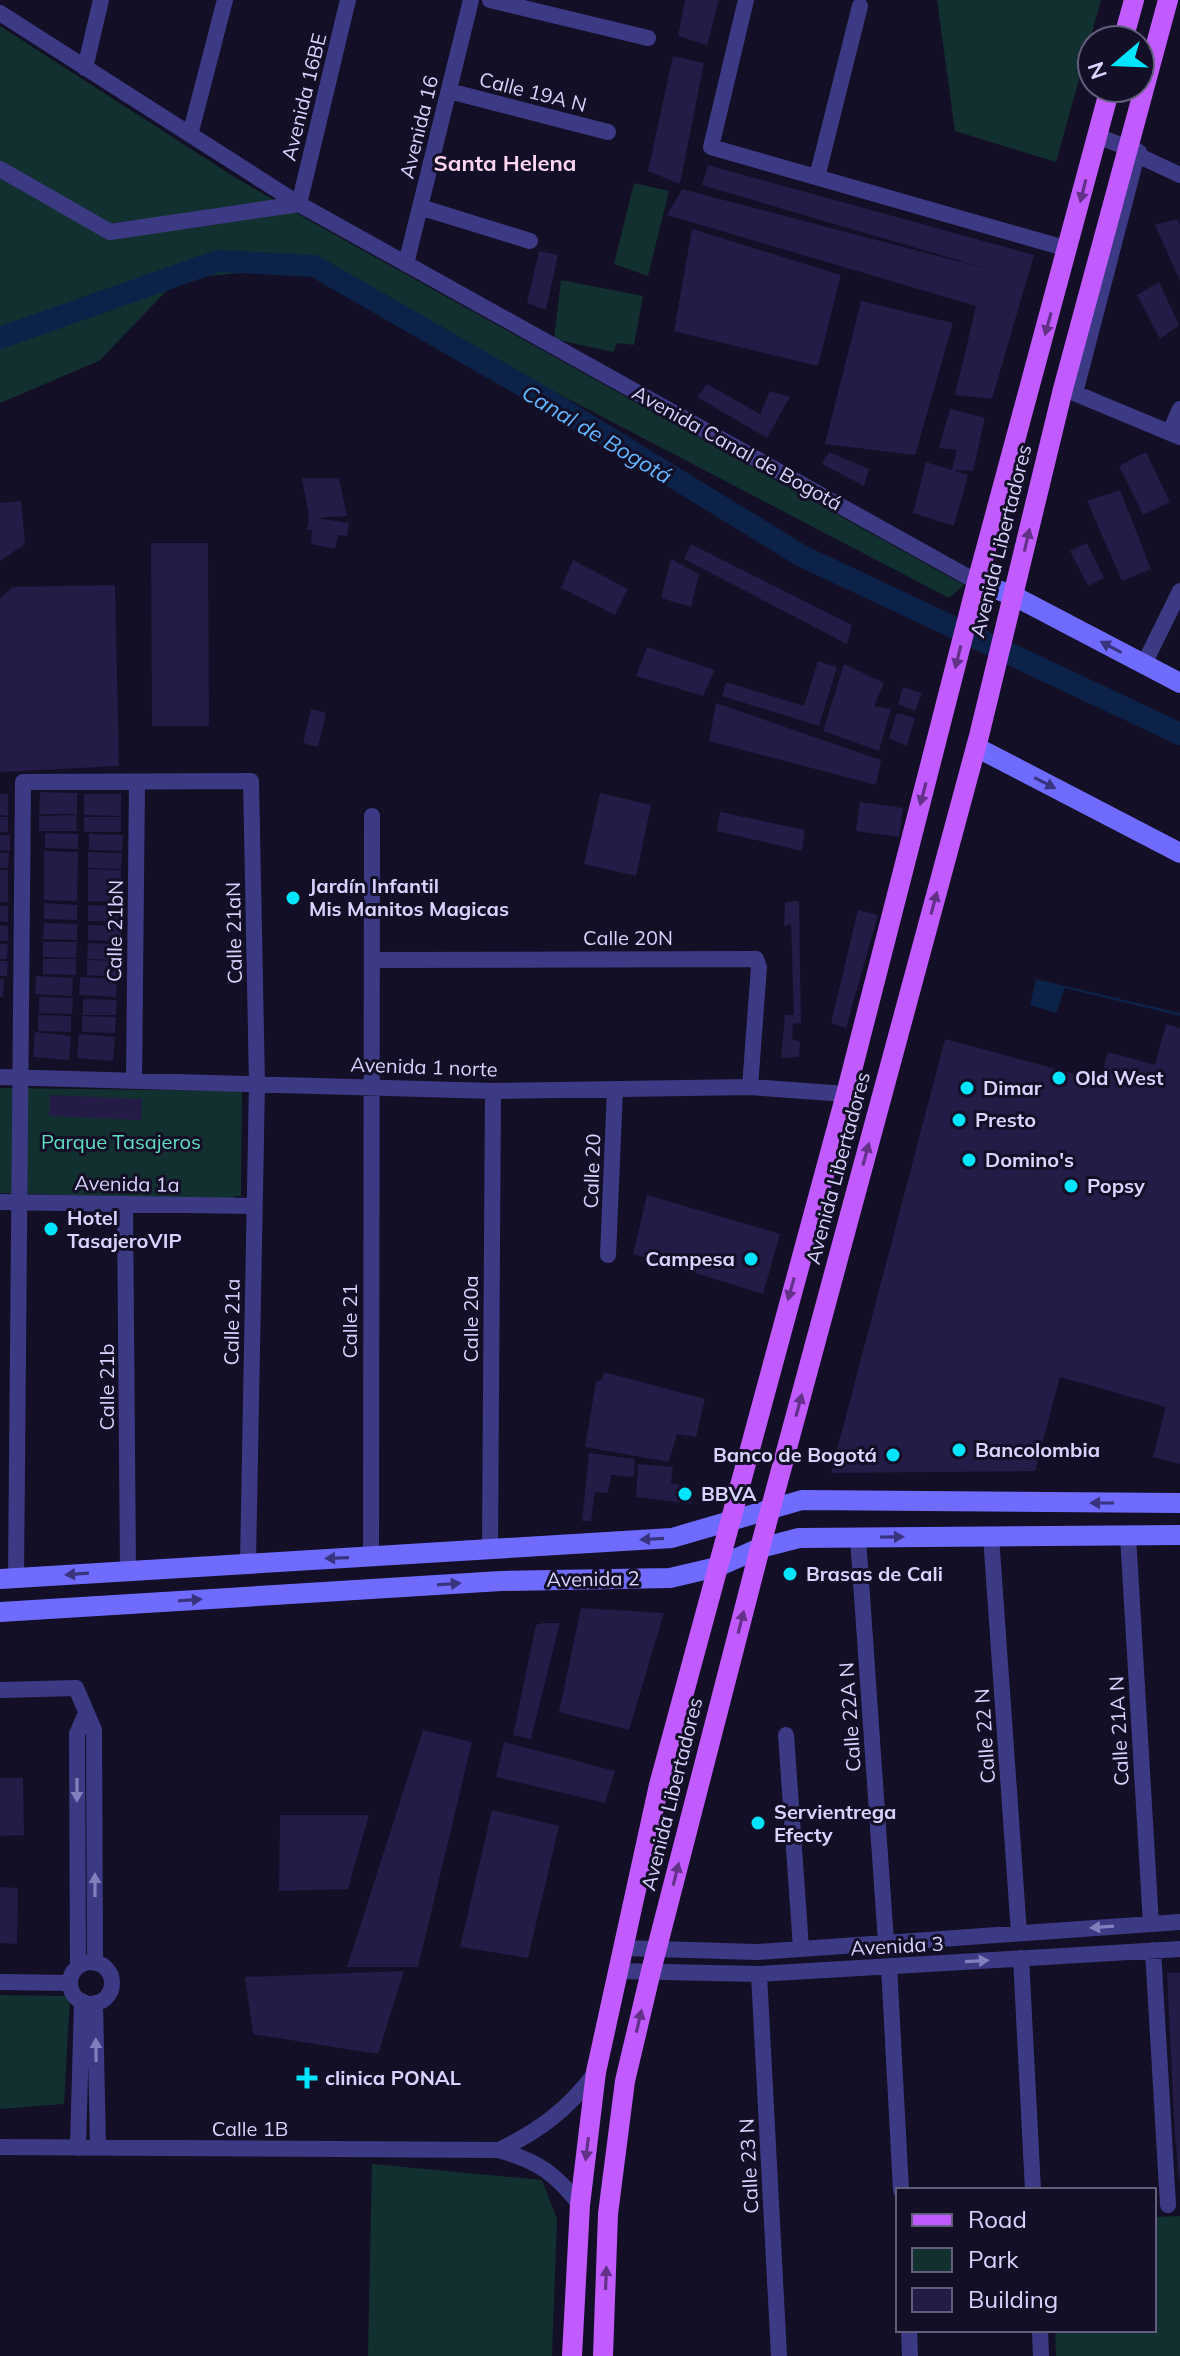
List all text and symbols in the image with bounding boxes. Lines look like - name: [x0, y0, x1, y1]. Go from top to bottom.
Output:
- north arrow: [1076, 24, 1156, 104]
- street label: Avenida 16BE: [276, 30, 331, 163]
- text: N: [1081, 58, 1113, 83]
- street label: Calle 19A N: [477, 66, 589, 117]
- street label: Avenida 16: [394, 73, 443, 181]
- district label: Santa Helena: [434, 149, 576, 177]
- one-way arrow: [1077, 178, 1089, 203]
- one-way arrow: [1041, 312, 1054, 336]
- water label: Canal de Bogotá: [517, 378, 677, 490]
- street label: Avenida Canal de Bogotá: [628, 379, 846, 516]
- street label: Avenida Libertadores: [964, 442, 1037, 640]
- one-way arrow: [1021, 527, 1034, 552]
- one-way arrow: [1100, 641, 1122, 655]
- one-way arrow: [952, 645, 964, 670]
- one-way arrow: [1034, 777, 1057, 790]
- one-way arrow: [916, 782, 928, 807]
- place label: Jardín Infantil Mis Manitos Magicas: [309, 873, 509, 921]
- street label: Calle 21bN: [101, 880, 128, 982]
- street label: Calle 21aN: [220, 882, 247, 984]
- marker: Jardín Infantil Mis Manitos Magicas: [284, 889, 302, 907]
- one-way arrow: [928, 890, 941, 914]
- street label: Calle 20N: [583, 925, 673, 950]
- street label: Avenida 1 norte: [350, 1051, 498, 1082]
- place label: Old West: [1075, 1065, 1164, 1090]
- street label: Avenida Libertadores: [800, 1069, 875, 1267]
- marker: Old West: [1050, 1069, 1068, 1087]
- place label: Dimar: [983, 1075, 1042, 1100]
- marker: Dimar: [958, 1079, 976, 1097]
- place label: Presto: [975, 1107, 1036, 1132]
- marker: Presto: [950, 1111, 968, 1129]
- park label: Parque Tasajeros: [41, 1129, 201, 1154]
- street label: Calle 20: [578, 1133, 605, 1209]
- one-way arrow: [861, 1142, 873, 1167]
- place label: Domino's: [985, 1147, 1074, 1172]
- marker: Domino's: [960, 1151, 978, 1169]
- street label: Avenida 1a: [74, 1170, 180, 1197]
- place label: Popsy: [1087, 1173, 1145, 1198]
- marker: Popsy: [1062, 1177, 1080, 1195]
- place label: Hotel TasajeroVIP: [67, 1205, 182, 1253]
- marker: Hotel TasajeroVIP: [42, 1220, 60, 1238]
- place label: Campesa: [646, 1246, 735, 1271]
- marker: Campesa: [742, 1250, 760, 1268]
- street label: Calle 20a: [458, 1276, 483, 1362]
- one-way arrow: [785, 1277, 797, 1302]
- street label: Calle 21a: [218, 1278, 245, 1366]
- street label: Calle 21: [337, 1284, 362, 1358]
- street label: Calle 21b: [94, 1344, 119, 1430]
- one-way arrow: [793, 1393, 805, 1418]
- place label: Bancolombia: [975, 1437, 1100, 1462]
- marker: Bancolombia: [950, 1441, 968, 1459]
- place label: Banco de Bogotá: [713, 1442, 877, 1467]
- marker: Banco de Bogotá: [884, 1446, 902, 1464]
- place label: BBVA: [701, 1481, 757, 1506]
- marker: BBVA: [676, 1485, 694, 1503]
- one-way arrow: [1089, 1497, 1114, 1509]
- one-way arrow: [880, 1531, 905, 1544]
- one-way arrow: [639, 1533, 664, 1546]
- one-way arrow: [324, 1552, 349, 1565]
- place label: Brasas de Cali: [806, 1561, 943, 1586]
- street label: Avenida 2: [546, 1565, 640, 1592]
- marker: Brasas de Cali: [781, 1565, 799, 1583]
- one-way arrow: [64, 1568, 89, 1581]
- one-way arrow: [437, 1577, 462, 1590]
- one-way arrow: [178, 1593, 203, 1606]
- one-way arrow: [735, 1610, 747, 1635]
- street label: Calle 22A N: [833, 1661, 866, 1773]
- street label: Calle 21A N: [1103, 1676, 1134, 1787]
- street label: Calle 22 N: [969, 1688, 1000, 1784]
- street label: Avenida Libertadores: [635, 1695, 708, 1893]
- one-way arrow: [71, 1778, 83, 1803]
- place label: Servientrega Efecty: [774, 1799, 897, 1847]
- marker: Servientrega Efecty: [749, 1814, 767, 1832]
- one-way arrow: [670, 1861, 682, 1886]
- one-way arrow: [89, 1872, 101, 1897]
- one-way arrow: [1089, 1921, 1114, 1934]
- street label: Avenida 3: [850, 1931, 944, 1960]
- one-way arrow: [965, 1954, 990, 1967]
- one-way arrow: [633, 2008, 646, 2033]
- one-way arrow: [90, 2037, 102, 2062]
- place label: clinica PONAL: [325, 2065, 461, 2090]
- marker: clinica PONAL: [296, 2067, 318, 2089]
- street label: Calle 1B: [212, 2116, 288, 2141]
- street label: Calle 23 N: [734, 2118, 763, 2214]
- one-way arrow: [580, 2137, 593, 2162]
- legend: [896, 2188, 1156, 2332]
- text: Road: [968, 2204, 1027, 2234]
- text: Park: [968, 2244, 1019, 2274]
- one-way arrow: [599, 2265, 612, 2290]
- text: Building: [968, 2284, 1058, 2314]

